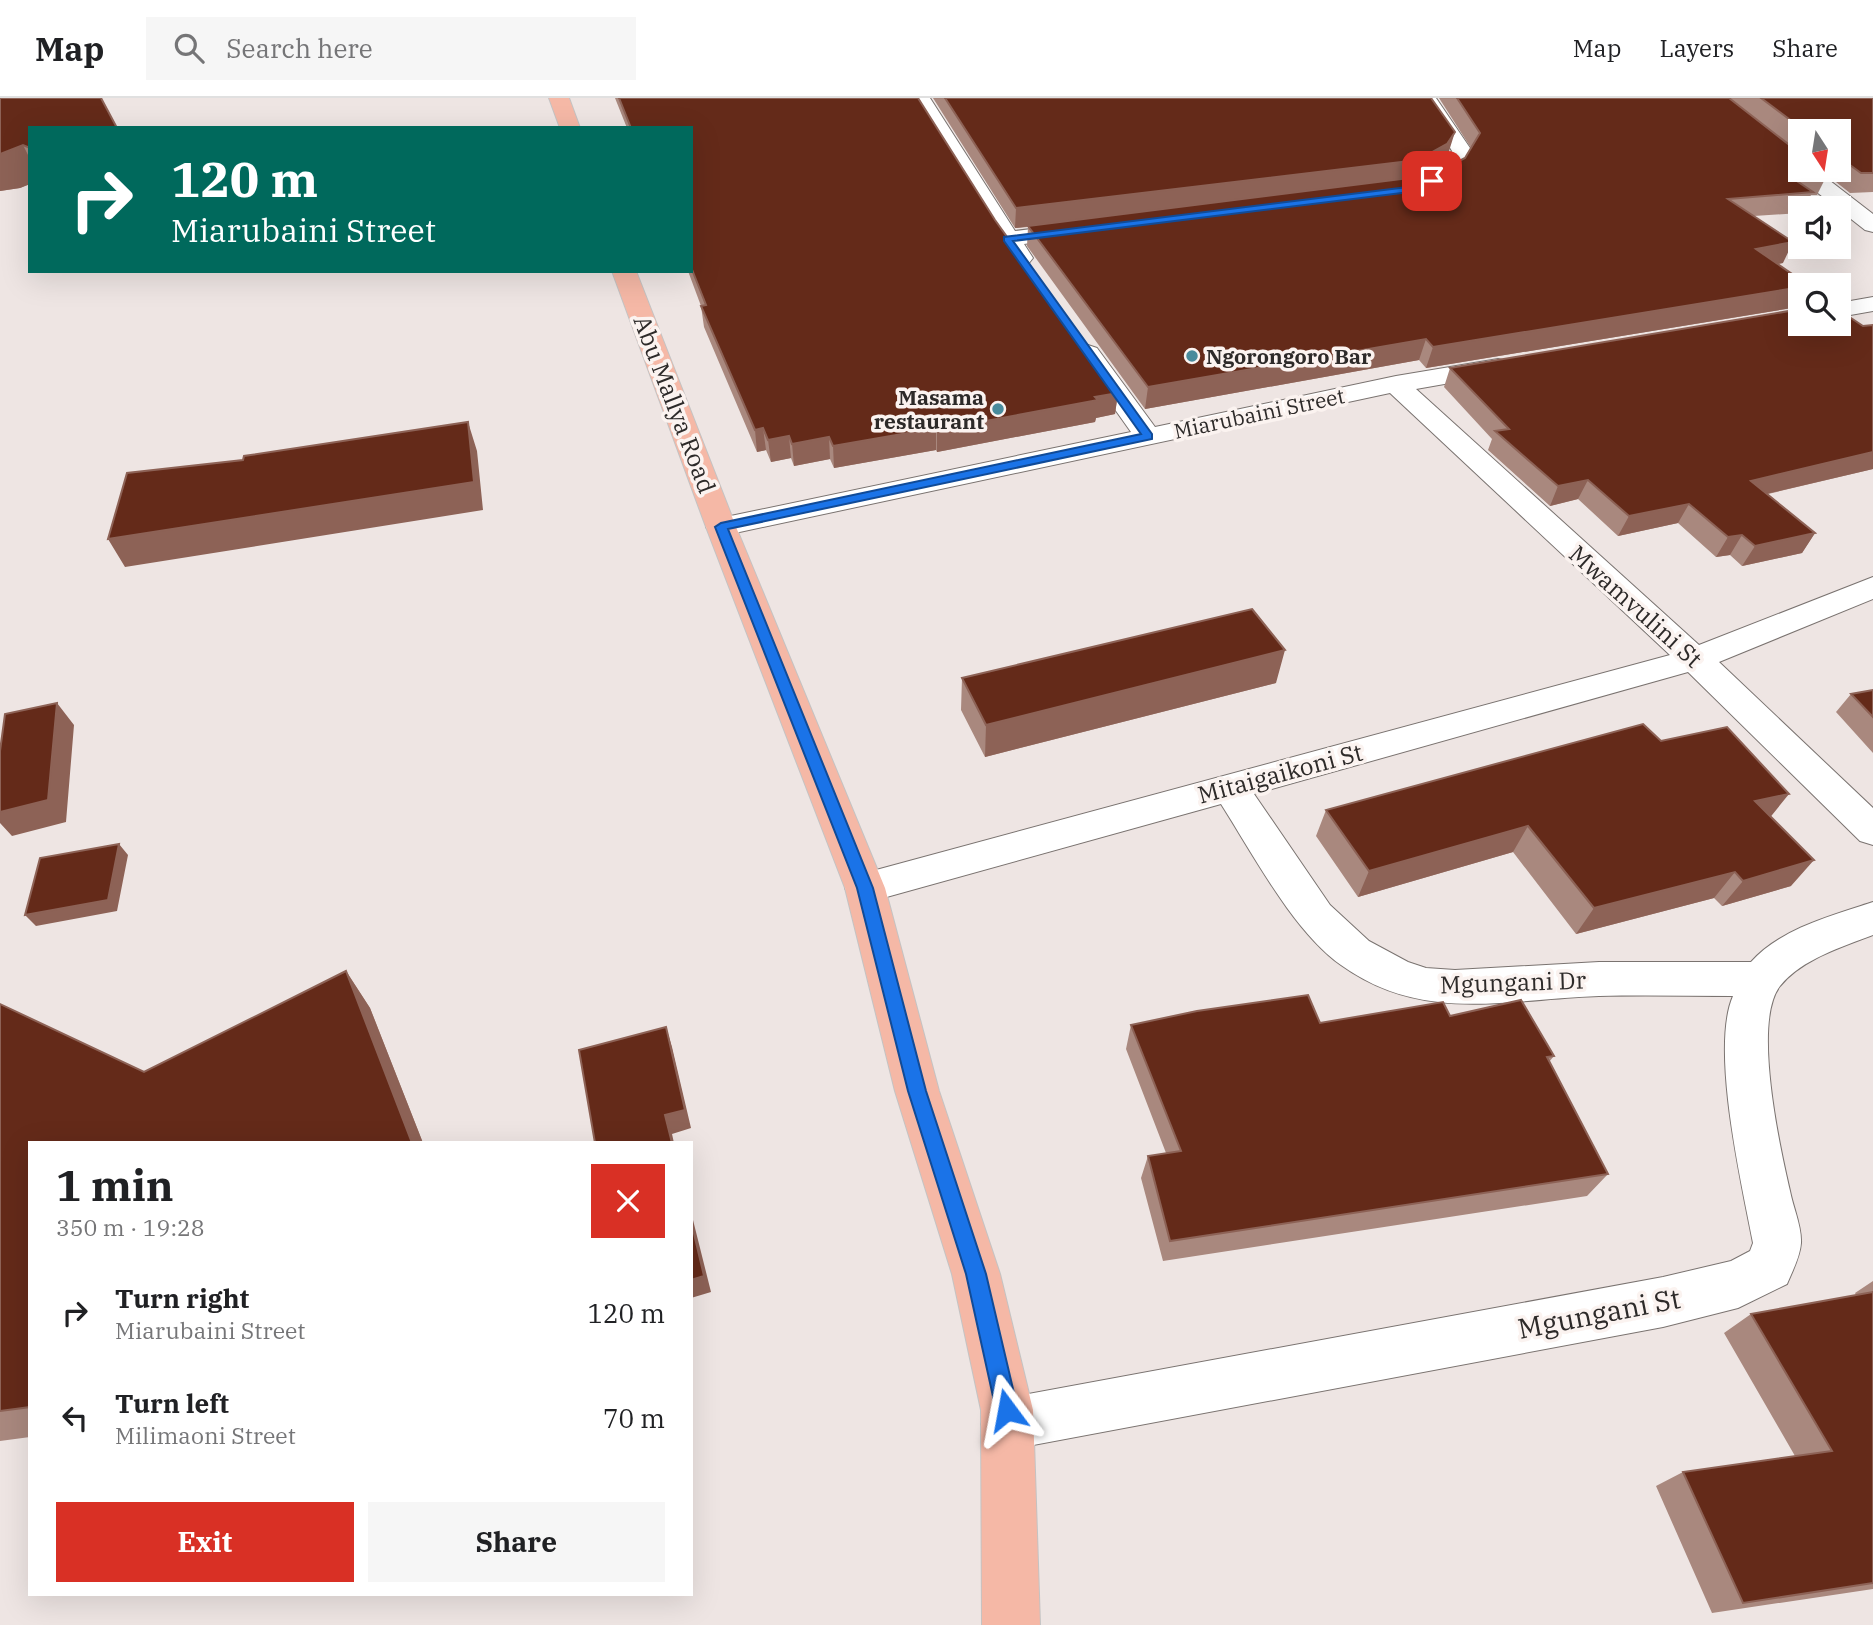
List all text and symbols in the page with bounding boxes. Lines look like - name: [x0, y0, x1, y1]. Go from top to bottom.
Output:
- search box: [146, 17, 636, 80]
- text: Map: [35, 27, 104, 70]
- icon: search: [170, 29, 208, 67]
- text: Search here: [226, 31, 373, 65]
- text: Map: [1573, 32, 1621, 64]
- text: Layers: [1659, 32, 1734, 64]
- text: Share: [1772, 32, 1838, 64]
- north arrow: [1788, 119, 1852, 182]
- map controls: [1788, 119, 1851, 336]
- text: 120 m: [171, 147, 318, 210]
- pin: [1402, 151, 1462, 211]
- icon: right: [56, 154, 147, 245]
- icon: arrive: [1413, 162, 1451, 200]
- button: sound: [1788, 196, 1851, 259]
- text: Miarubaini Street: [171, 209, 436, 251]
- button: search: [1788, 273, 1851, 336]
- street label: Abu Mallya Road: [626, 310, 724, 498]
- place label: Ngorongoro Bar: [1206, 342, 1372, 370]
- marker: Ngorongoro Bar: [1184, 348, 1200, 364]
- street label: Miarubaini Street: [1171, 381, 1347, 445]
- place label: Masama restaurant: [874, 383, 984, 435]
- marker: Masama restaurant: [990, 401, 1006, 417]
- street label: Mwamvulini St: [1563, 538, 1709, 674]
- street label: Mitaigaikoni St: [1194, 736, 1366, 810]
- street label: Mgungani Dr: [1439, 963, 1587, 1001]
- text: 1 min: [56, 1158, 174, 1213]
- button: close: [591, 1164, 665, 1238]
- text: 350 m · 19:28: [56, 1212, 205, 1242]
- street label: Mgungani St: [1515, 1279, 1684, 1347]
- text: Turn right: [115, 1281, 249, 1315]
- icon: right: [56, 1294, 94, 1332]
- text: 120 m: [587, 1296, 665, 1330]
- text: Miarubaini Street: [115, 1315, 305, 1345]
- position arrow: [970, 1373, 1044, 1447]
- text: Turn left: [115, 1386, 229, 1420]
- icon: left: [56, 1399, 94, 1437]
- text: 70 m: [603, 1401, 665, 1435]
- text: Milimaoni Street: [115, 1420, 296, 1450]
- button: Exit: [56, 1502, 354, 1582]
- button: Share: [368, 1502, 665, 1582]

